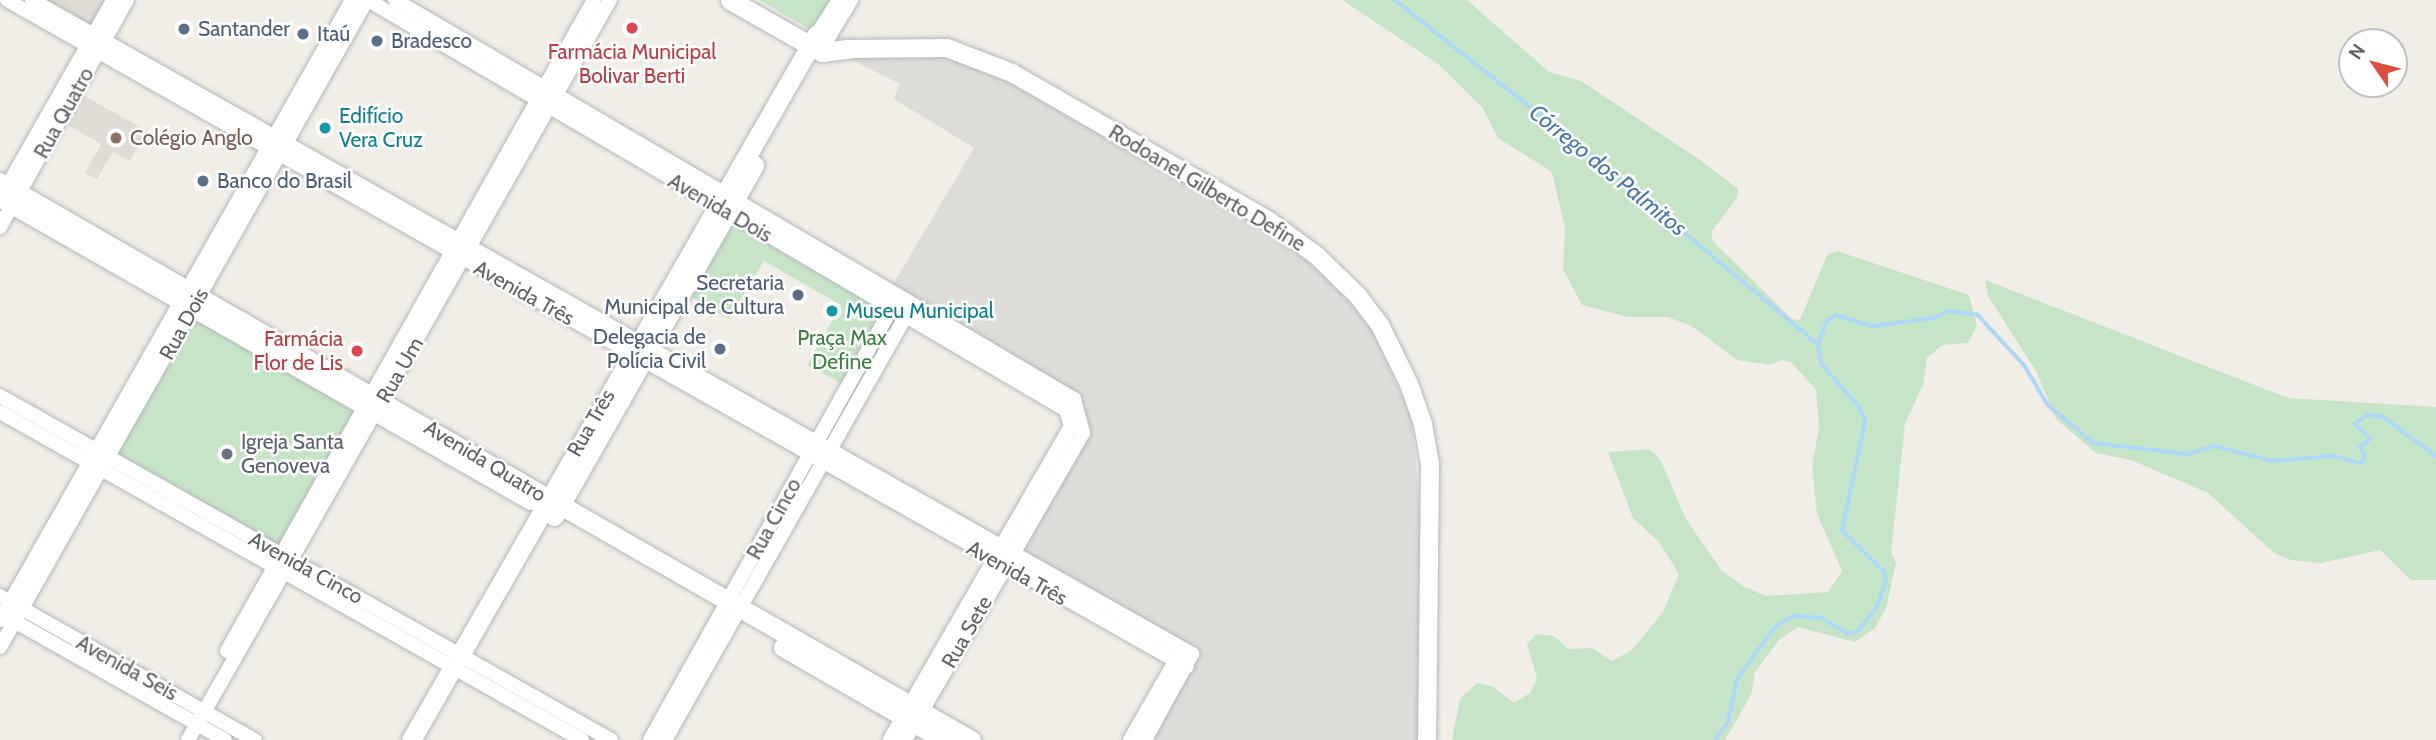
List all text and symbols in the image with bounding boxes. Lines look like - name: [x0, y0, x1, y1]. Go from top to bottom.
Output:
- place label: Santander: [198, 16, 290, 42]
- marker: Farmácia Municipal Bolivar Berti: [624, 20, 640, 36]
- marker: Santander: [176, 21, 192, 37]
- place label: Itaú: [317, 21, 350, 47]
- marker: Itaú: [295, 26, 311, 42]
- place label: Bradesco: [391, 28, 472, 54]
- north arrow: [2338, 28, 2408, 98]
- marker: Bradesco: [369, 33, 385, 49]
- place label: Farmácia Municipal Bolivar Berti: [548, 39, 716, 89]
- text: N: [2344, 40, 2370, 64]
- street label: Rua Quatro: [29, 63, 99, 163]
- water label: Córrego dos Palmitos: [1524, 98, 1692, 242]
- place label: Edifício Vera Cruz: [339, 103, 423, 153]
- street label: Rodoanel Gilberto Define: [1104, 119, 1310, 257]
- marker: Edifício Vera Cruz: [317, 120, 333, 136]
- place label: Colégio Anglo: [130, 125, 253, 151]
- marker: Colégio Anglo: [108, 130, 124, 146]
- place label: Banco do Brasil: [217, 168, 352, 194]
- street label: Avenida Dois: [664, 168, 776, 248]
- marker: Banco do Brasil: [195, 173, 211, 189]
- street label: Avenida Três: [469, 255, 579, 331]
- place label: Secretaria Municipal de Cultura: [604, 270, 784, 320]
- street label: Rua Dois: [154, 284, 214, 364]
- marker: Secretaria Municipal de Cultura: [790, 287, 806, 303]
- place label: Museu Municipal: [846, 298, 994, 324]
- marker: Museu Municipal: [824, 303, 840, 319]
- place label: Delegacia de Polícia Civil: [593, 324, 706, 374]
- park label: Praça Max Define: [797, 325, 887, 375]
- place label: Farmácia Flor de Lis: [253, 326, 343, 376]
- street label: Rua Um: [371, 333, 429, 407]
- marker: Delegacia de Polícia Civil: [712, 341, 728, 357]
- marker: Farmácia Flor de Lis: [349, 343, 365, 359]
- street label: Rua Três: [562, 385, 620, 461]
- street label: Avenida Quatro: [420, 415, 550, 507]
- place label: Igreja Santa Genoveva: [241, 429, 344, 479]
- marker: Igreja Santa Genoveva: [219, 446, 235, 462]
- street label: Rua Cinco: [741, 474, 807, 564]
- street label: Avenida Cinco: [245, 526, 367, 610]
- street label: Avenida Três: [962, 535, 1072, 611]
- street label: Rua Sete: [936, 592, 998, 672]
- street label: Avenida Seis: [72, 630, 182, 706]

